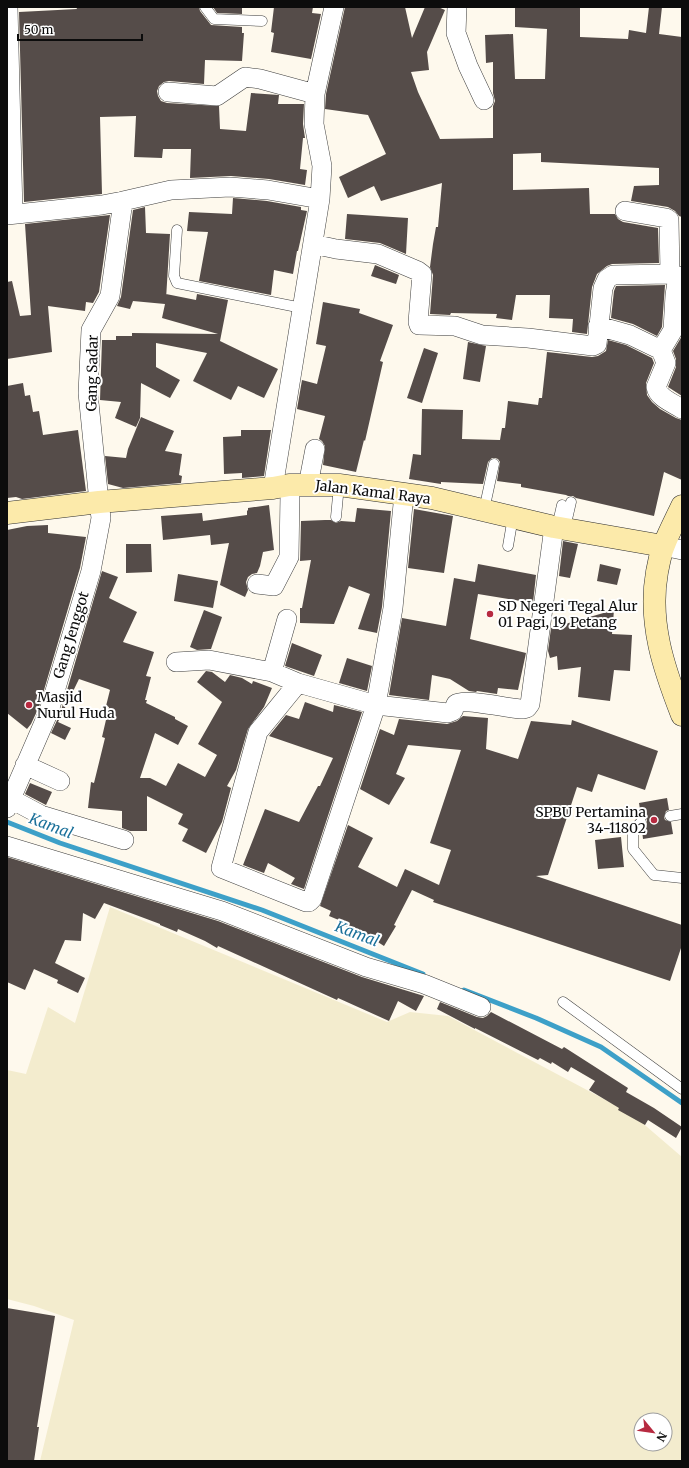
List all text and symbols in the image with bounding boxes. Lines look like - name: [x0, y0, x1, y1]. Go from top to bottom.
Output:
- scale bar: [18, 16, 142, 42]
- text: 50 m: [24, 22, 53, 37]
- street label: Gang Sadar: [82, 334, 102, 412]
- street label: Jalan Kamal Raya: [313, 476, 432, 508]
- street label: Gang Jenggot: [49, 589, 93, 681]
- place label: SD Negeri Tegal Alur 01 Pagi, 19 Petang: [498, 597, 638, 631]
- marker: SD Negeri Tegal Alur 01 Pagi, 19 Petang: [485, 609, 495, 619]
- place label: Masjid Nurul Huda: [37, 688, 115, 722]
- marker: Masjid Nurul Huda: [24, 700, 34, 710]
- place label: SPBU Pertamina 34-11802: [535, 803, 646, 837]
- water label: Kamal: [26, 808, 76, 843]
- marker: SPBU Pertamina 34-11802: [649, 815, 659, 825]
- water label: Kamal: [332, 916, 382, 951]
- north arrow: [633, 1412, 673, 1452]
- text: N: [653, 1430, 670, 1444]

